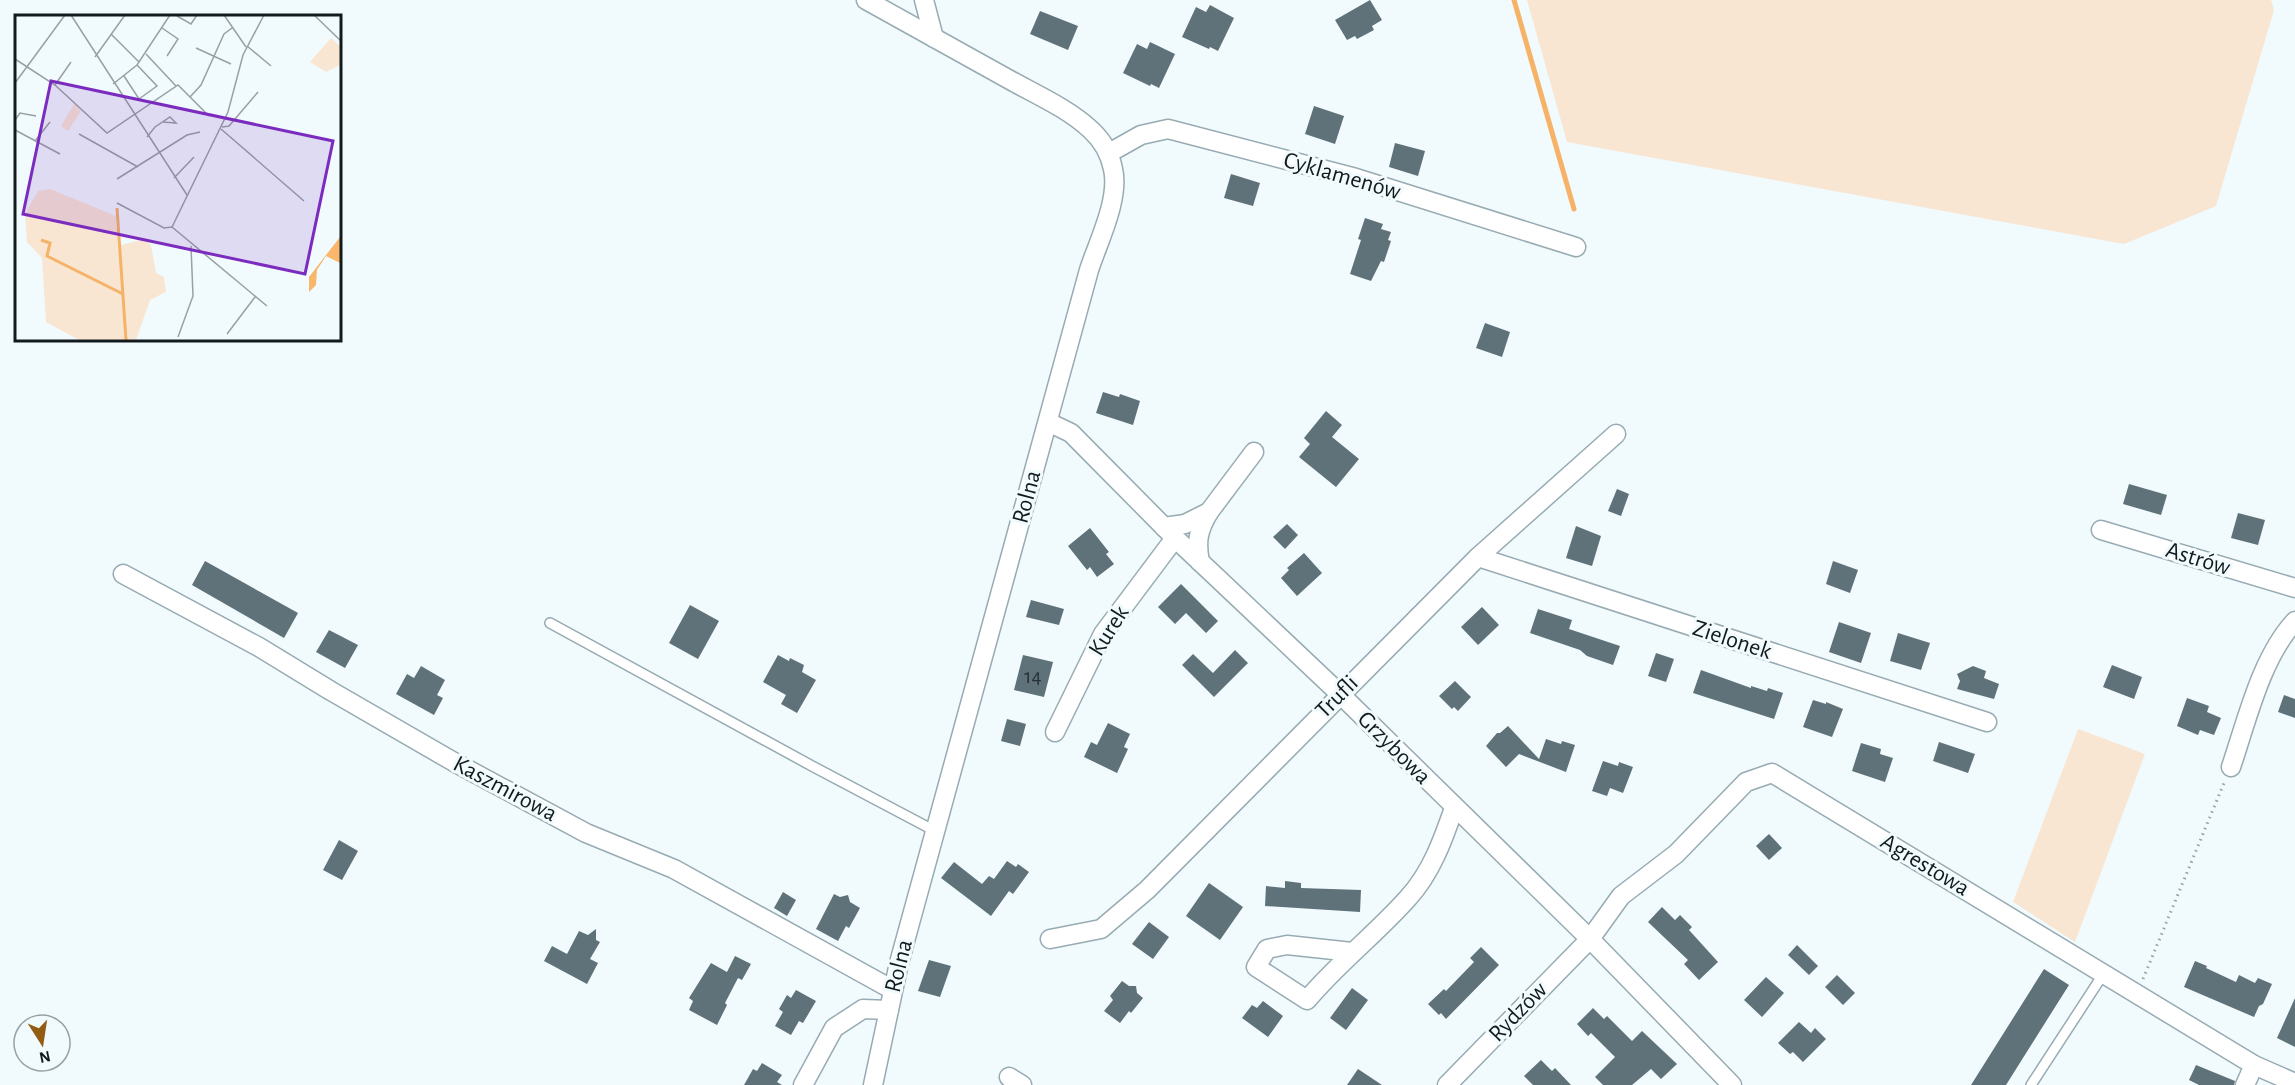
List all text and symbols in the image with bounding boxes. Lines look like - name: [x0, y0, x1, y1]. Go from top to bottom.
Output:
- inset map: [15, 15, 340, 340]
- street label: Cyklamenów: [1281, 148, 1403, 204]
- street label: Rolna: [1008, 468, 1046, 526]
- street label: Astrów: [2163, 538, 2233, 580]
- street label: Kurek: [1084, 601, 1134, 660]
- street label: Zielonek: [1690, 616, 1774, 664]
- house number: 14: [1024, 666, 1042, 687]
- street label: Trufli: [1311, 671, 1363, 723]
- street label: Grzybowa: [1353, 707, 1435, 789]
- street label: Kaszmirowa: [449, 752, 561, 826]
- street label: Agrestowa: [1876, 829, 1974, 901]
- street label: Rolna: [881, 937, 917, 995]
- street label: Rydzów: [1484, 978, 1552, 1046]
- north arrow: [12, 1013, 72, 1073]
- text: N: [38, 1048, 52, 1066]

